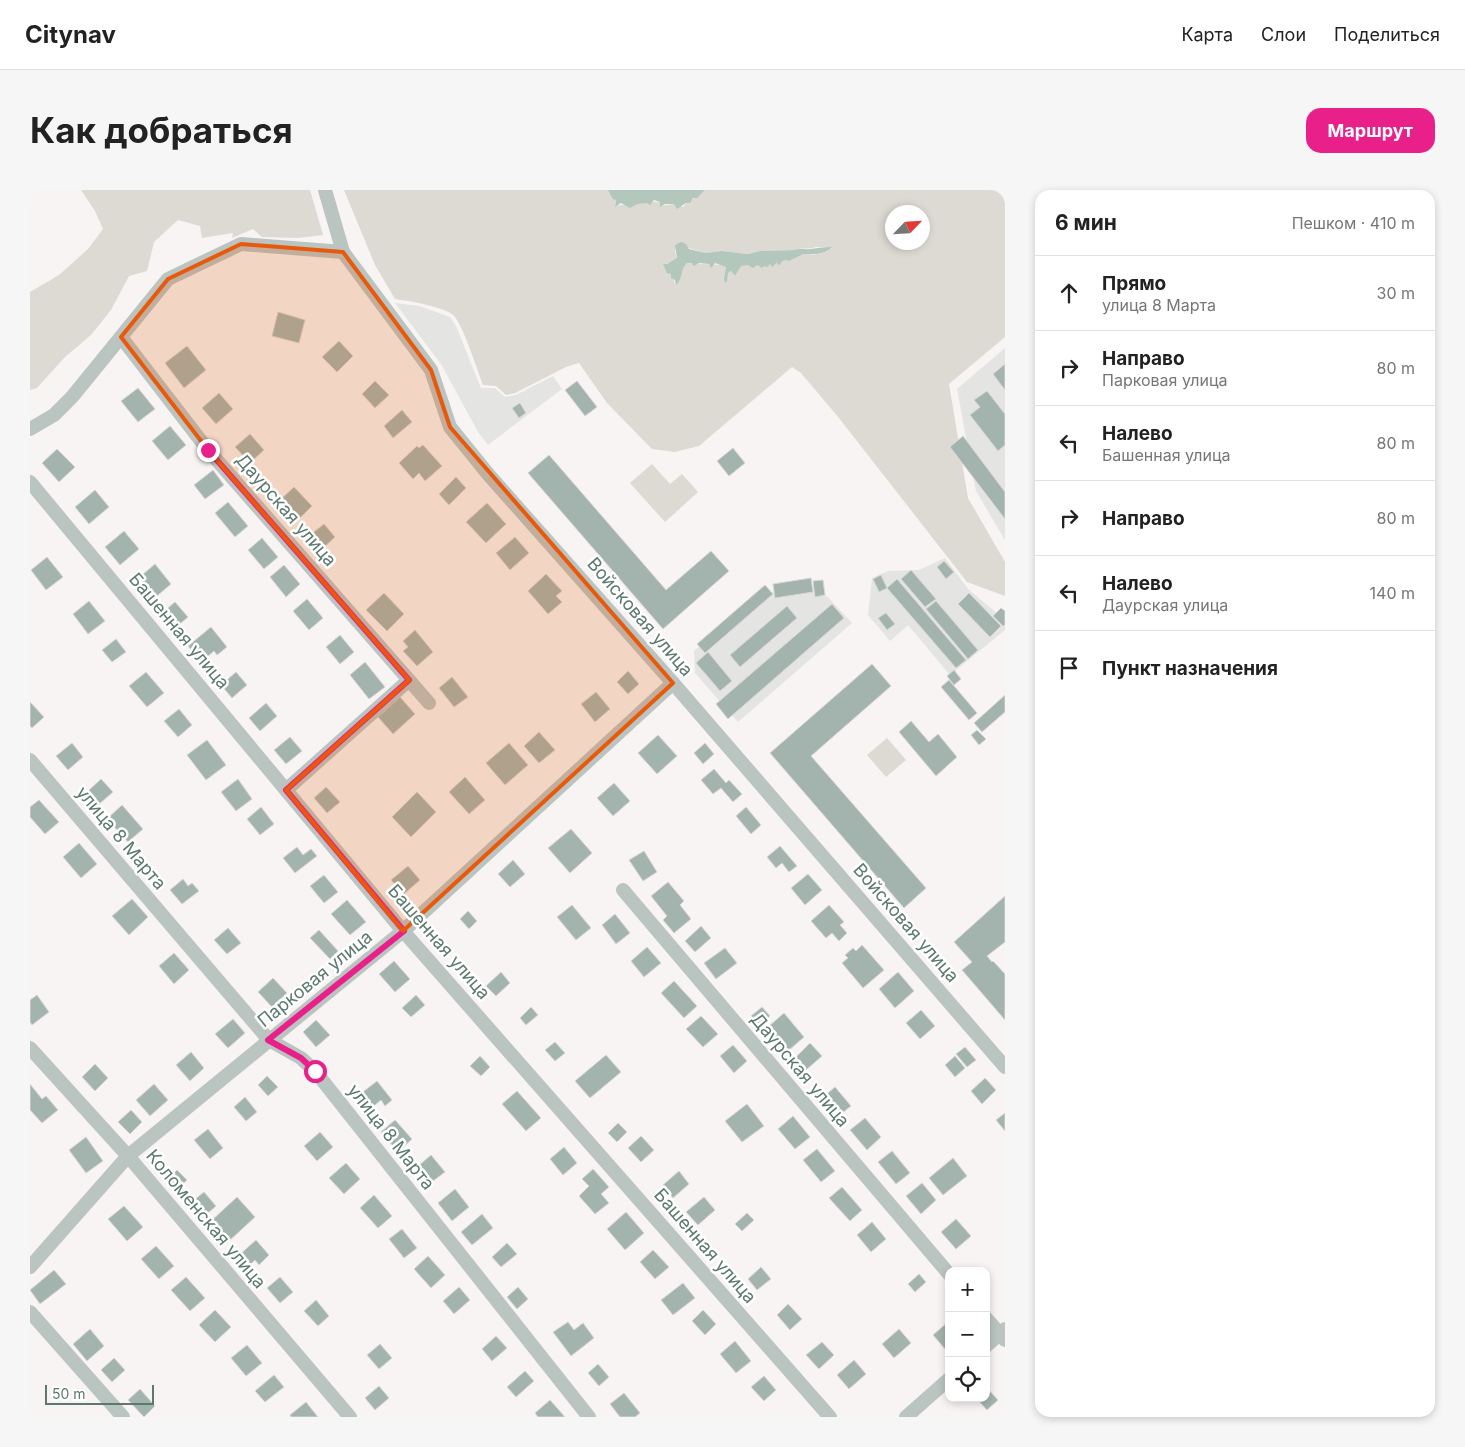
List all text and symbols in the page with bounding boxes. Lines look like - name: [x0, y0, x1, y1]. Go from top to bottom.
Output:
- text: Citynav: [25, 20, 116, 49]
- text: Карта: [1181, 24, 1233, 45]
- text: Слои: [1261, 24, 1306, 45]
- text: Поделиться: [1334, 24, 1440, 45]
- button: Маршрут: [1306, 108, 1435, 153]
- text: Как добраться: [30, 109, 293, 151]
- north arrow: [885, 205, 930, 250]
- text: 6 мин: [1055, 210, 1117, 235]
- text: Пешком · 410 m: [1292, 213, 1415, 233]
- text: Прямо: [1102, 272, 1166, 295]
- icon: ahead: [1055, 279, 1083, 307]
- text: 30 m: [1377, 283, 1415, 303]
- text: улица 8 Марта: [1102, 295, 1216, 315]
- text: Направо: [1102, 347, 1185, 370]
- icon: right: [1055, 354, 1083, 382]
- text: 80 m: [1376, 358, 1415, 378]
- text: Парковая улица: [1102, 370, 1227, 390]
- text: Налево: [1102, 422, 1173, 445]
- icon: left: [1055, 429, 1083, 457]
- text: 80 m: [1376, 433, 1415, 453]
- route end: [197, 439, 220, 462]
- text: Башенная улица: [1102, 445, 1231, 465]
- street label: Даурская улица: [232, 449, 341, 570]
- icon: right: [1055, 504, 1083, 532]
- text: Направо: [1102, 507, 1185, 530]
- text: 80 m: [1376, 508, 1415, 528]
- street label: Войсковая улица: [583, 553, 698, 680]
- street label: Башенная улица: [125, 569, 234, 693]
- text: Налево: [1102, 572, 1173, 595]
- icon: left: [1055, 579, 1083, 607]
- text: 140 m: [1370, 583, 1415, 603]
- text: Даурская улица: [1102, 595, 1228, 615]
- icon: arrive: [1055, 654, 1083, 682]
- text: Пункт назначения: [1102, 657, 1278, 680]
- street label: улица 8 Марта: [72, 782, 171, 894]
- street label: Войсковая улица: [849, 859, 964, 986]
- street label: Башенная улица: [384, 880, 495, 1003]
- street label: Парковая улица: [253, 926, 376, 1031]
- street label: Даурская улица: [747, 1009, 854, 1131]
- route start: [304, 1060, 327, 1083]
- street label: улица 8 Марта: [344, 1080, 439, 1194]
- street label: Коломенская улица: [142, 1145, 271, 1292]
- street label: Башенная улица: [650, 1184, 761, 1307]
- map controls: [945, 1267, 990, 1402]
- button: +: [945, 1267, 990, 1312]
- button: −: [945, 1312, 990, 1357]
- button: locate: [945, 1357, 990, 1402]
- scale bar: [45, 1382, 154, 1405]
- text: 50 m: [52, 1385, 86, 1402]

